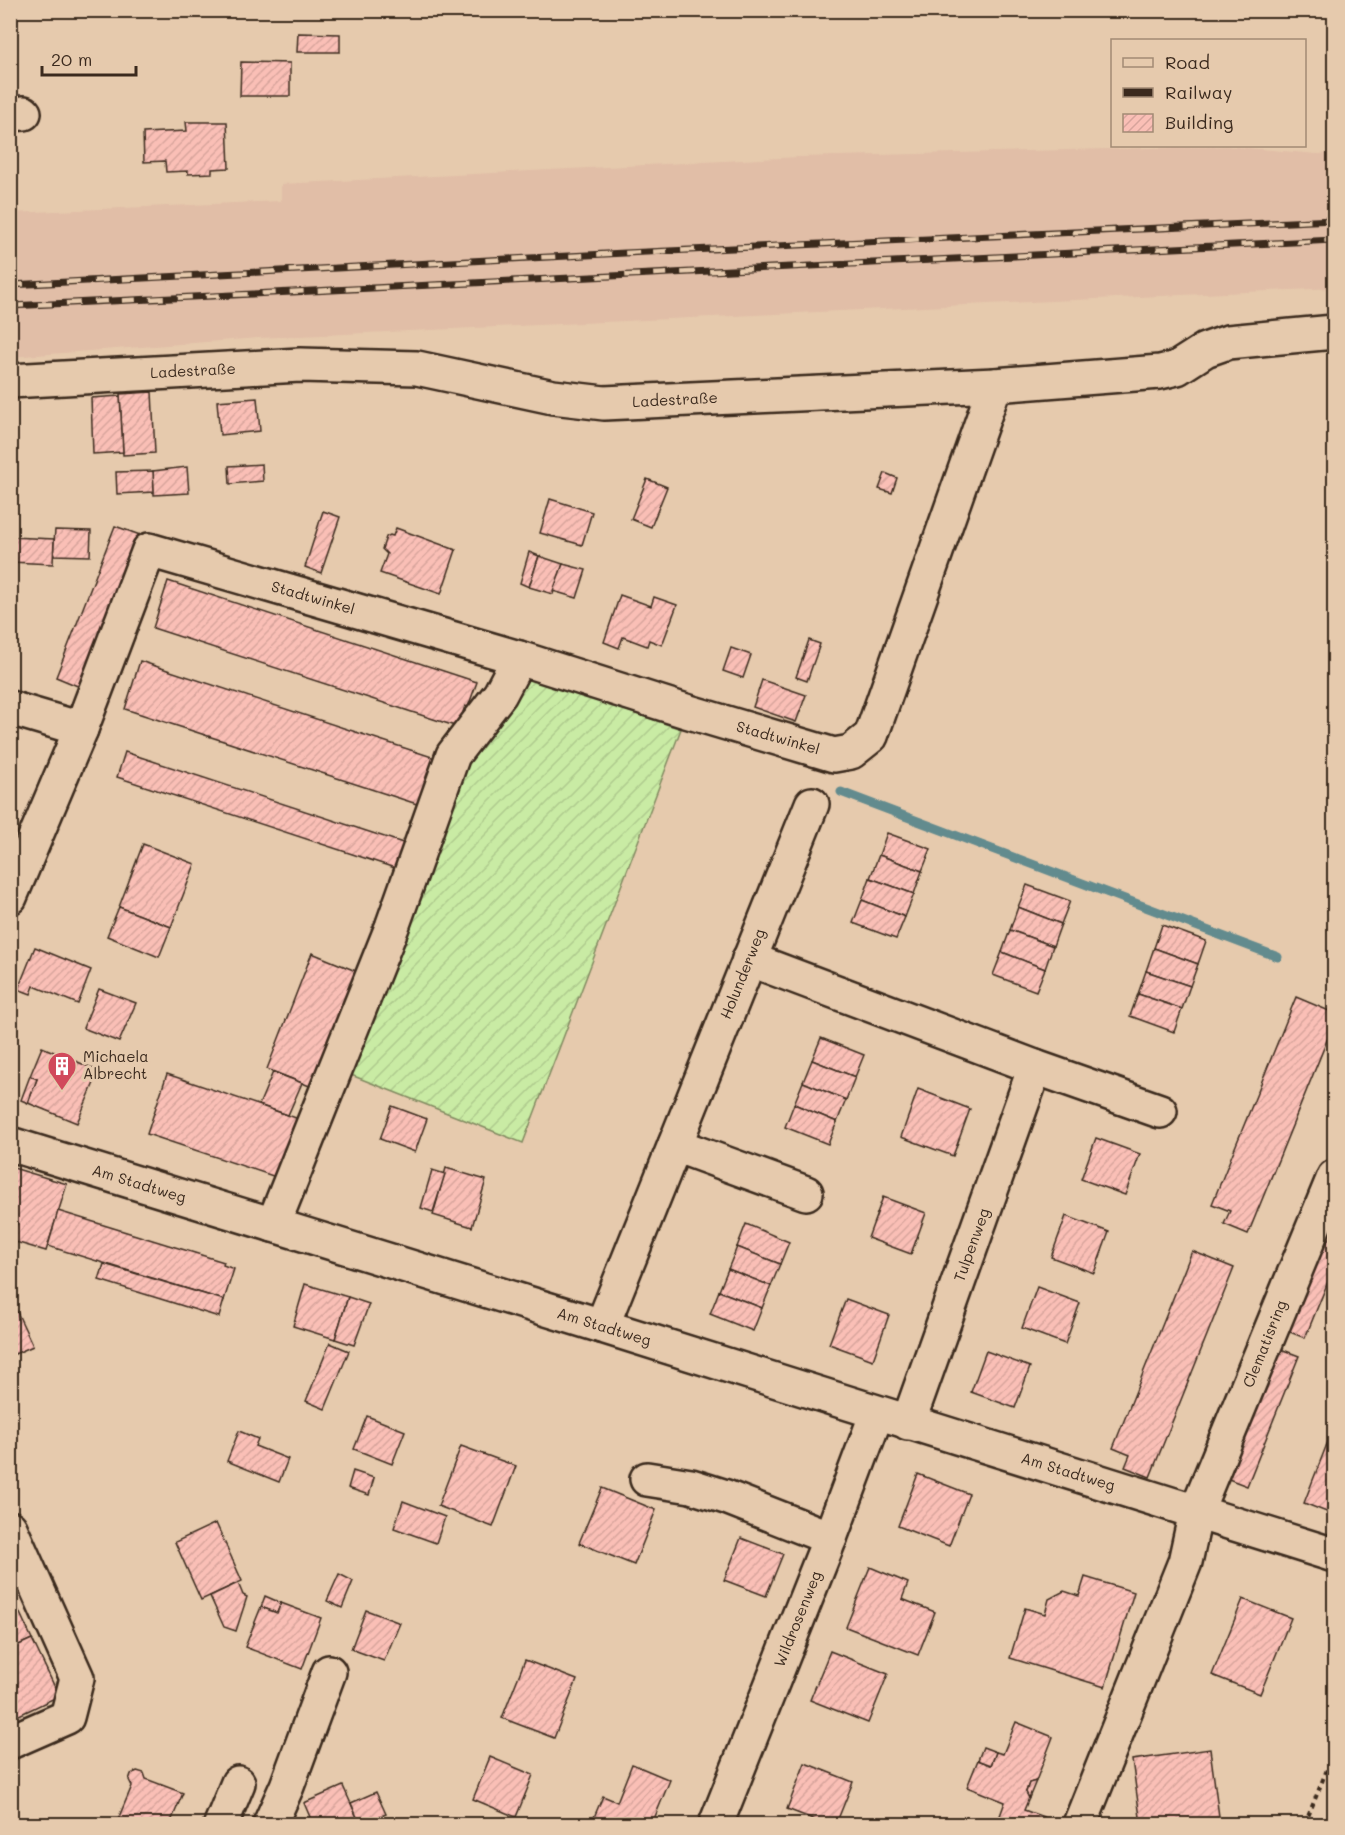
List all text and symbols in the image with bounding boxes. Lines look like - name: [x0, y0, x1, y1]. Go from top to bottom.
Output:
- scale bar: [42, 39, 136, 77]
- legend: [1111, 39, 1306, 147]
- text: 20 m: [51, 47, 92, 71]
- text: Road: [1165, 50, 1210, 74]
- text: Railway: [1165, 80, 1232, 104]
- text: Building: [1165, 110, 1233, 134]
- street label: Ladestraße: [150, 358, 236, 382]
- street label: Ladestraße: [632, 387, 718, 411]
- street label: Stadtwinkel: [269, 576, 357, 619]
- street label: Stadtwinkel: [734, 716, 822, 759]
- street label: Holunderweg: [715, 925, 769, 1022]
- place label: Michaela Albrecht: [83, 1046, 149, 1083]
- building icon: Michaela Albrecht: [46, 1050, 78, 1092]
- street label: Am Stadtweg: [90, 1159, 189, 1207]
- street label: Tulpenweg: [949, 1205, 994, 1284]
- street label: Clematisring: [1237, 1297, 1291, 1390]
- street label: Am Stadtweg: [555, 1302, 654, 1350]
- street label: Am Stadtweg: [1019, 1447, 1118, 1495]
- street label: Wildrosenweg: [769, 1567, 826, 1670]

